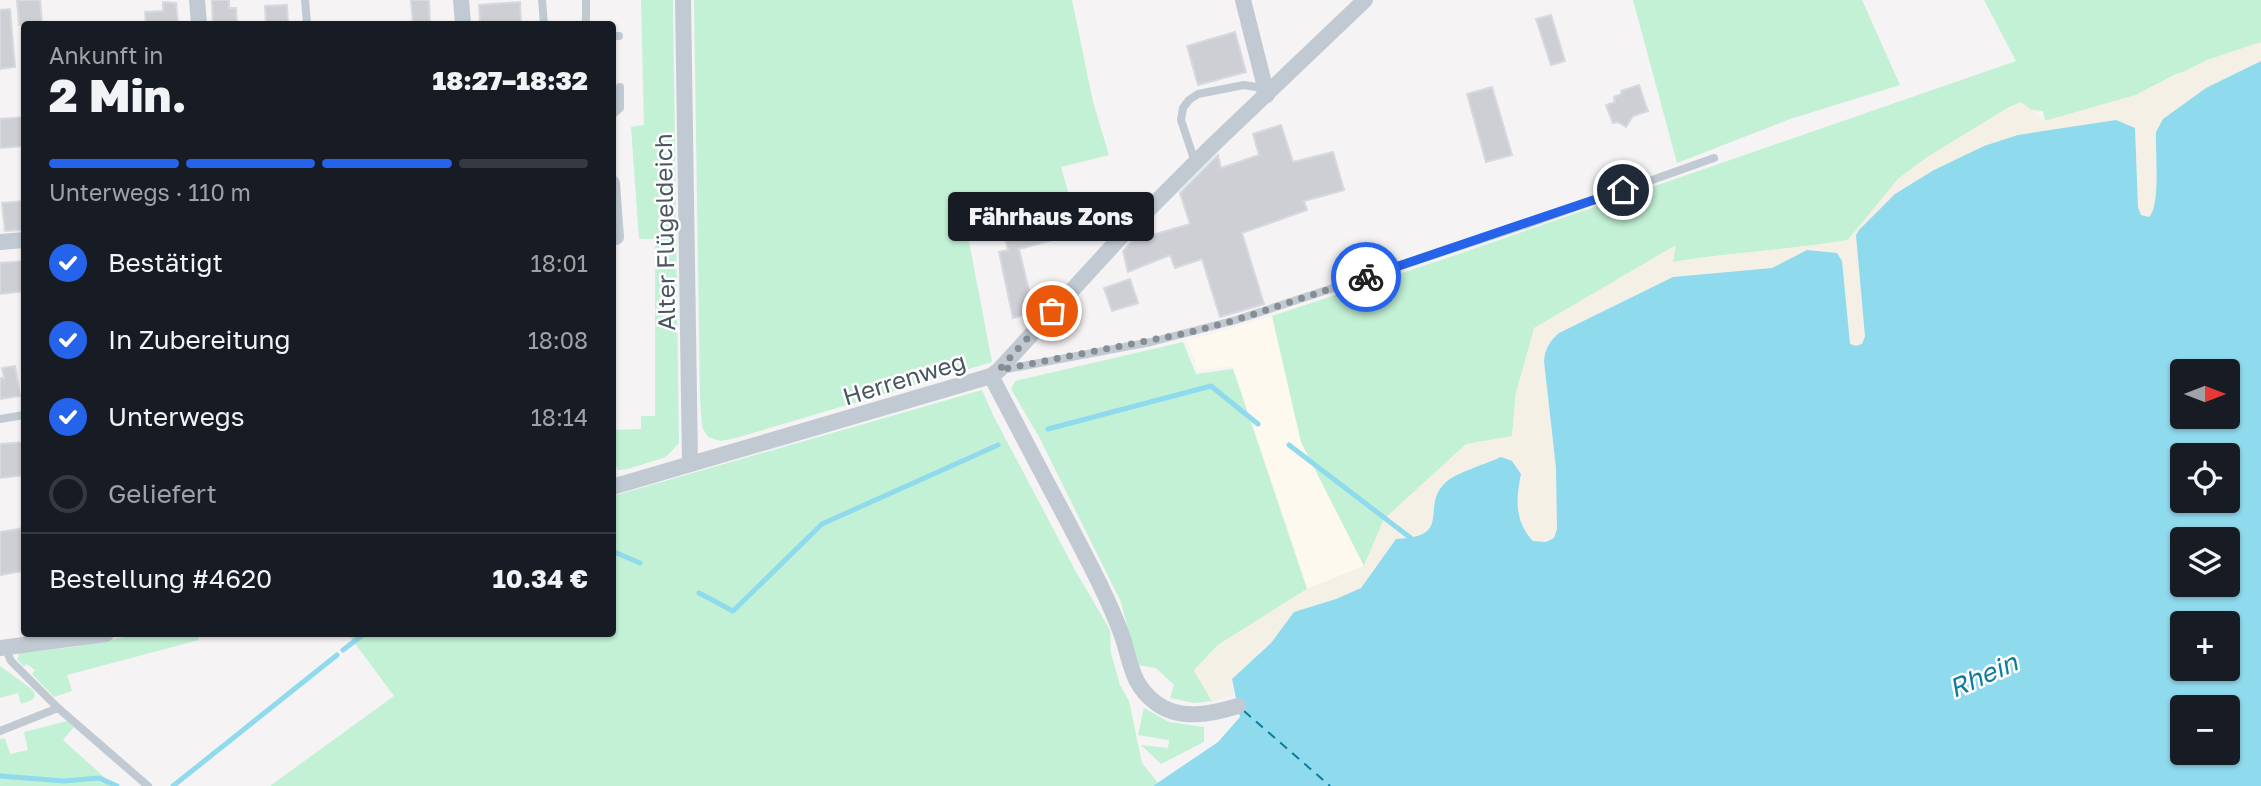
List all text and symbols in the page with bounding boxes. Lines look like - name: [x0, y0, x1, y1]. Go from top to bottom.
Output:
- text: Ankunft in: [49, 41, 164, 69]
- text: 18:27–18:32: [433, 65, 588, 96]
- text: 2 Min.: [49, 67, 187, 122]
- street label: Alter Flügeldeich: [648, 133, 680, 331]
- pin: [1593, 160, 1653, 220]
- icon: home: [1604, 171, 1642, 209]
- text: Unterwegs · 110 m: [49, 178, 251, 206]
- callout: Fährhaus Zons: [949, 192, 1155, 241]
- text: Fährhaus Zons: [969, 202, 1133, 230]
- courier: [1331, 242, 1401, 312]
- icon: check: [49, 244, 87, 282]
- text: Bestätigt: [108, 247, 223, 278]
- text: 18:01: [531, 249, 588, 277]
- icon: bike: [1347, 258, 1385, 296]
- pin: [1022, 281, 1082, 341]
- icon: bag: [1033, 292, 1071, 330]
- icon: check: [49, 321, 87, 359]
- text: In Zubereitung: [108, 324, 291, 355]
- text: 18:08: [528, 326, 588, 354]
- street label: Herrenweg: [839, 346, 969, 410]
- north arrow: [2170, 359, 2240, 429]
- map controls: [2170, 359, 2240, 765]
- icon: check: [49, 398, 87, 436]
- text: Unterwegs: [108, 401, 245, 432]
- text: 18:14: [531, 403, 588, 431]
- button: locate: [2170, 443, 2240, 513]
- text: Geliefert: [108, 478, 217, 509]
- button: layers: [2170, 527, 2240, 597]
- text: Bestellung #4620: [49, 563, 272, 594]
- text: 10.34 €: [492, 563, 588, 594]
- button: +: [2170, 611, 2240, 681]
- water label: Rhein: [1944, 646, 2023, 704]
- button: −: [2170, 695, 2240, 765]

